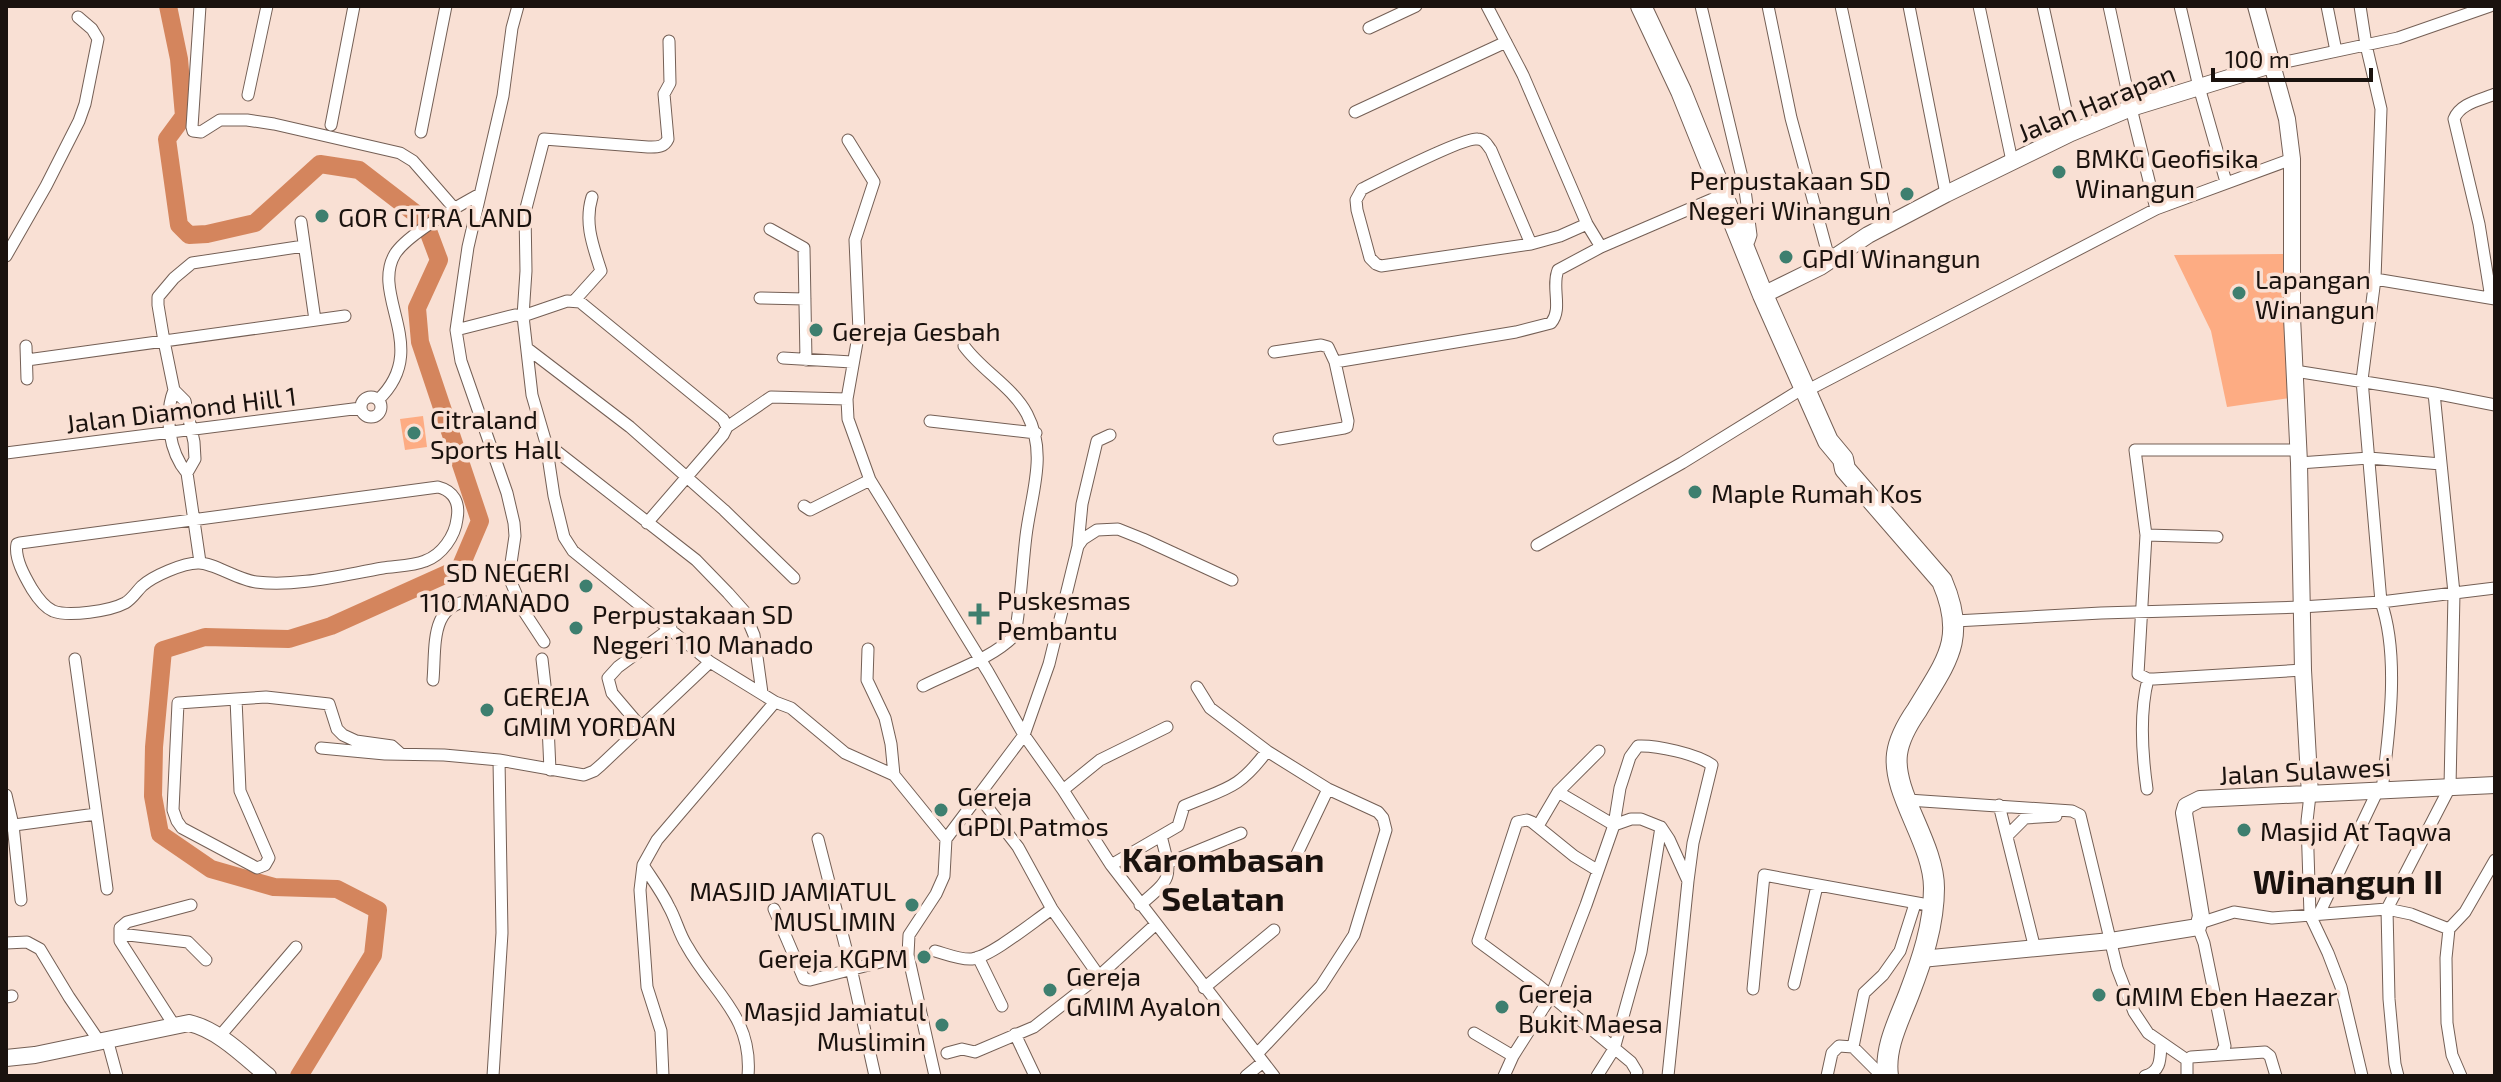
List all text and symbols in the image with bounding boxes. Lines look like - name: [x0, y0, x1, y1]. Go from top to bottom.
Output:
- scale bar: [2213, 32, 2371, 82]
- text: 100 m: [2225, 44, 2290, 73]
- street label: Jalan Harapan: [2013, 56, 2179, 148]
- place label: BMKG Geofisika Winangun: [2075, 142, 2259, 203]
- marker: BMKG Geofisika Winangun: [2050, 163, 2068, 181]
- place label: Perpustakaan SD Negeri Winangun: [1688, 164, 1891, 225]
- marker: Perpustakaan SD Negeri Winangun: [1898, 185, 1916, 203]
- place label: GOR CITRA LAND: [338, 201, 533, 232]
- marker: GOR CITRA LAND: [313, 207, 331, 225]
- place label: GPdI Winangun: [1802, 242, 1981, 273]
- marker: GPdI Winangun: [1777, 248, 1795, 266]
- place label: Lapangan Winangun: [2255, 263, 2375, 324]
- marker: Lapangan Winangun: [2230, 284, 2248, 302]
- place label: Gereja Gesbah: [832, 315, 1001, 346]
- marker: Gereja Gesbah: [807, 321, 825, 339]
- street label: Jalan Diamond Hill 1: [64, 379, 298, 439]
- place label: Citraland Sports Hall: [430, 403, 561, 464]
- marker: Citraland Sports Hall: [405, 424, 423, 442]
- place label: Maple Rumah Kos: [1711, 477, 1922, 508]
- marker: Maple Rumah Kos: [1686, 483, 1704, 501]
- place label: SD NEGERI 110 MANADO: [420, 556, 570, 617]
- marker: SD NEGERI 110 MANADO: [577, 577, 595, 595]
- place label: Puskesmas Pembantu: [997, 584, 1131, 645]
- place label: Perpustakaan SD Negeri 110 Manado: [592, 598, 814, 659]
- marker: Puskesmas Pembantu: [968, 603, 990, 625]
- marker: Perpustakaan SD Negeri 110 Manado: [567, 619, 585, 637]
- place label: GEREJA GMIM YORDAN: [503, 680, 676, 741]
- marker: GEREJA GMIM YORDAN: [478, 701, 496, 719]
- street label: Jalan Sulawesi: [2218, 750, 2392, 790]
- place label: Gereja GPDI Patmos: [957, 780, 1109, 841]
- marker: Gereja GPDI Patmos: [932, 801, 950, 819]
- place label: Masjid At Taqwa: [2260, 815, 2452, 846]
- marker: Masjid At Taqwa: [2235, 821, 2253, 839]
- district label: Karombasan Selatan: [1122, 838, 1324, 918]
- district label: Winangun II: [2253, 860, 2443, 901]
- place label: MASJID JAMIATUL MUSLIMIN: [689, 875, 896, 936]
- marker: MASJID JAMIATUL MUSLIMIN: [903, 896, 921, 914]
- place label: Gereja KGPM: [758, 942, 908, 973]
- marker: Gereja KGPM: [915, 948, 933, 966]
- place label: Gereja GMIM Ayalon: [1066, 960, 1221, 1021]
- place label: Gereja Bukit Maesa: [1518, 977, 1663, 1038]
- place label: GMIM Eben Haezar: [2115, 980, 2337, 1011]
- marker: Gereja GMIM Ayalon: [1041, 981, 1059, 999]
- marker: GMIM Eben Haezar: [2090, 986, 2108, 1004]
- place label: Masjid Jamiatul Muslimin: [744, 995, 926, 1056]
- marker: Gereja Bukit Maesa: [1493, 998, 1511, 1016]
- marker: Masjid Jamiatul Muslimin: [933, 1016, 951, 1034]

